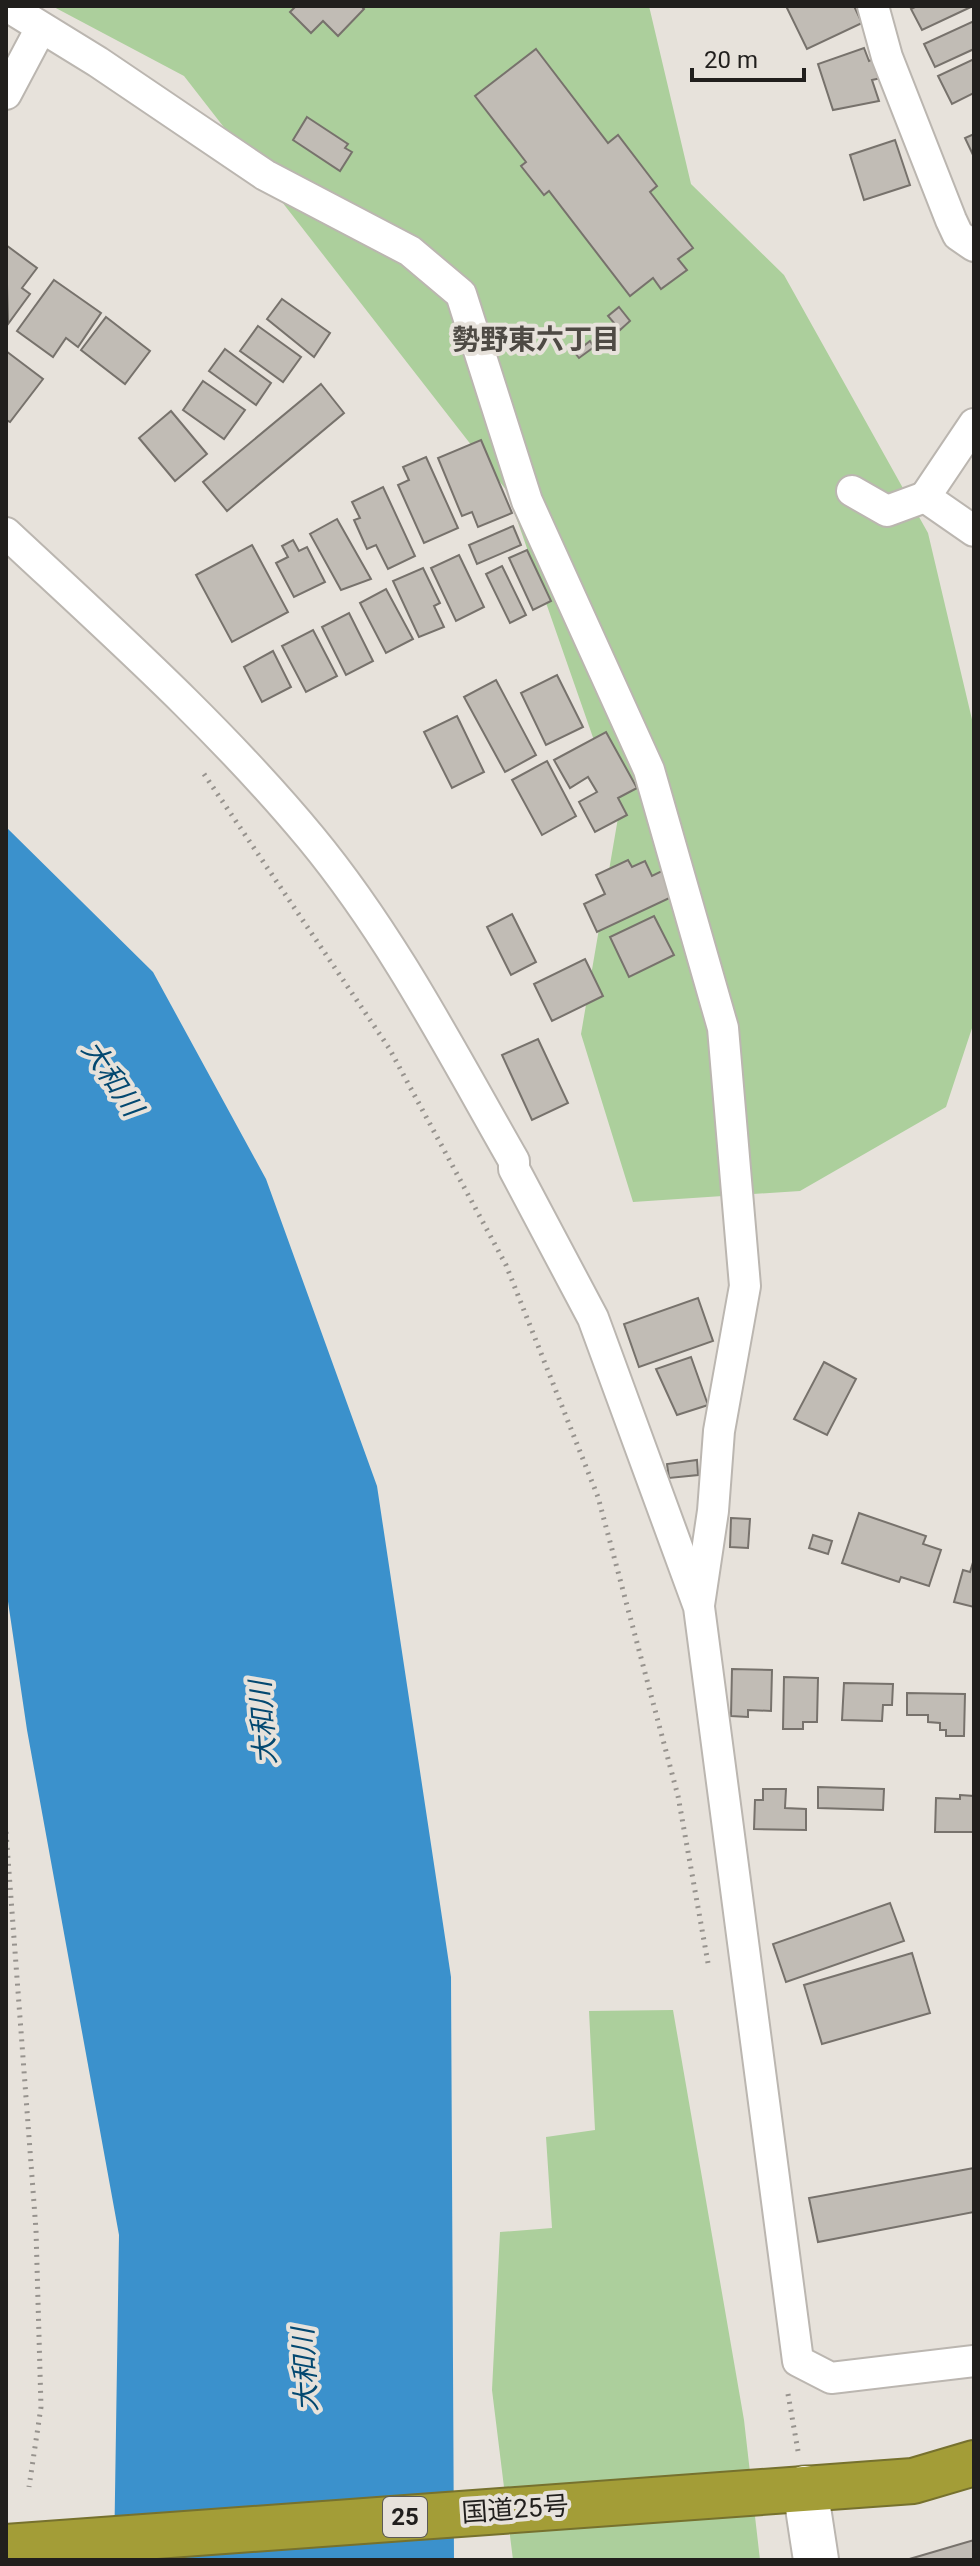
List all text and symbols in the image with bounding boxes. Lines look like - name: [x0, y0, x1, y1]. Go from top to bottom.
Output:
- scale bar: [692, 32, 804, 82]
- text: 20 m: [704, 46, 758, 74]
- district label: 勢野東六丁目: [452, 323, 620, 356]
- water label: 大和川: [75, 1034, 151, 1125]
- water label: 大和川: [243, 1677, 282, 1766]
- water label: 大和川: [286, 2324, 324, 2413]
- street label: 国道25号: [460, 2490, 570, 2528]
- road number: 25: [383, 2497, 427, 2537]

